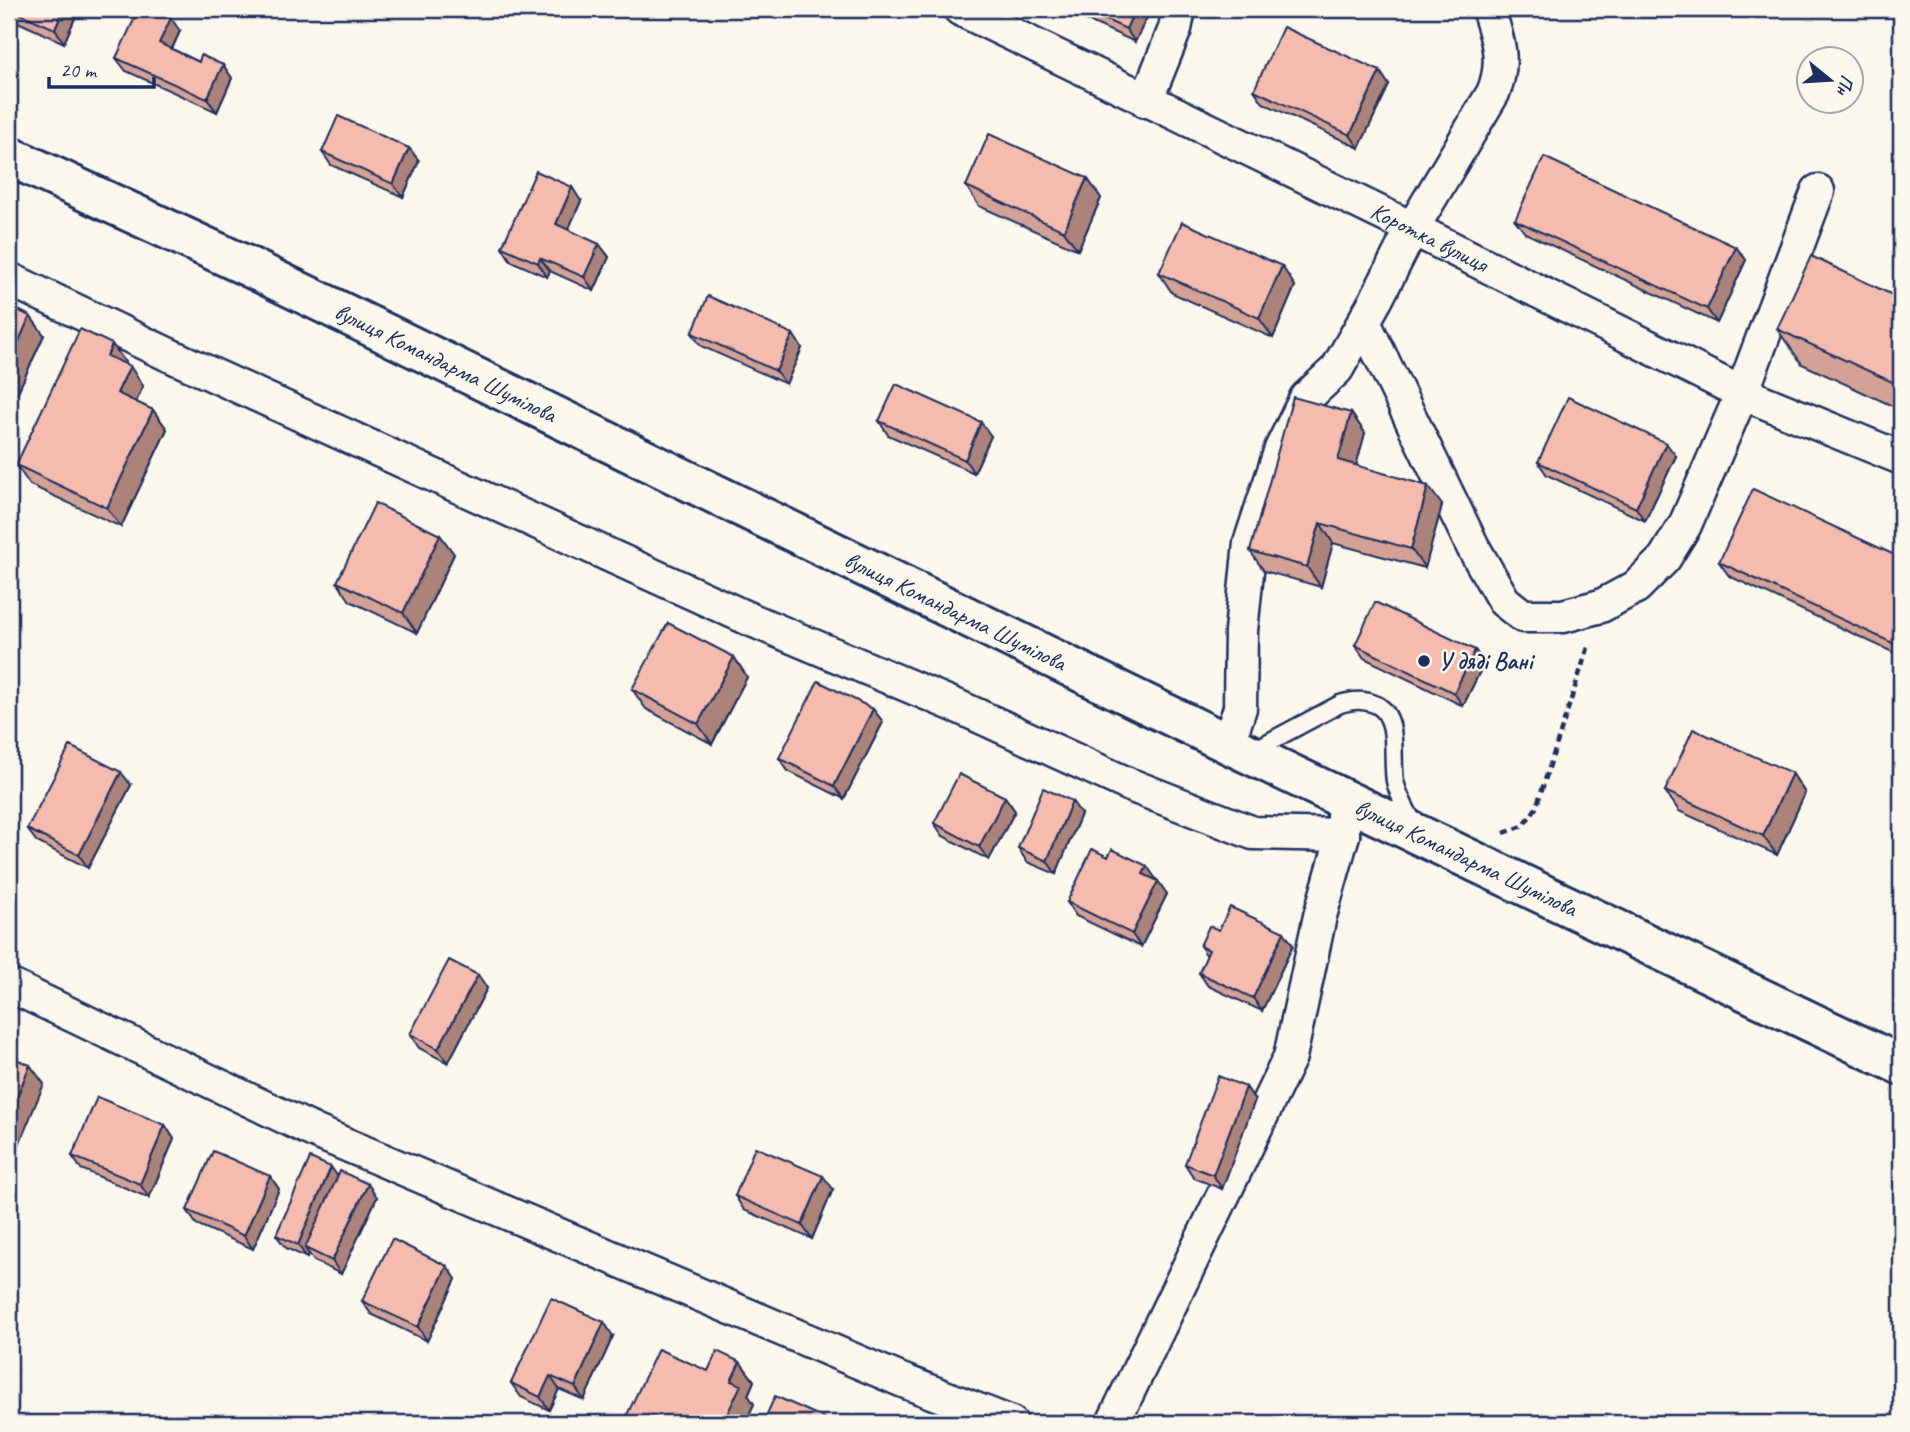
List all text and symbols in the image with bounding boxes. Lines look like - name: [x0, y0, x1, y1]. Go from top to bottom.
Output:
- scale bar: [49, 46, 154, 90]
- north arrow: [1794, 46, 1864, 116]
- text: 20 m: [60, 57, 98, 83]
- text: Пн: [1830, 72, 1860, 100]
- street label: Коротка вулиця: [1366, 196, 1494, 280]
- street label: вулиця Командарма Шумілова: [330, 296, 562, 430]
- street label: вулиця Командарма Шумілова: [840, 544, 1072, 678]
- place label: У дяді Вані: [1438, 646, 1536, 676]
- marker: У дяді Вані: [1416, 653, 1432, 669]
- street label: вулиця Командарма Шумілова: [1350, 792, 1583, 924]

